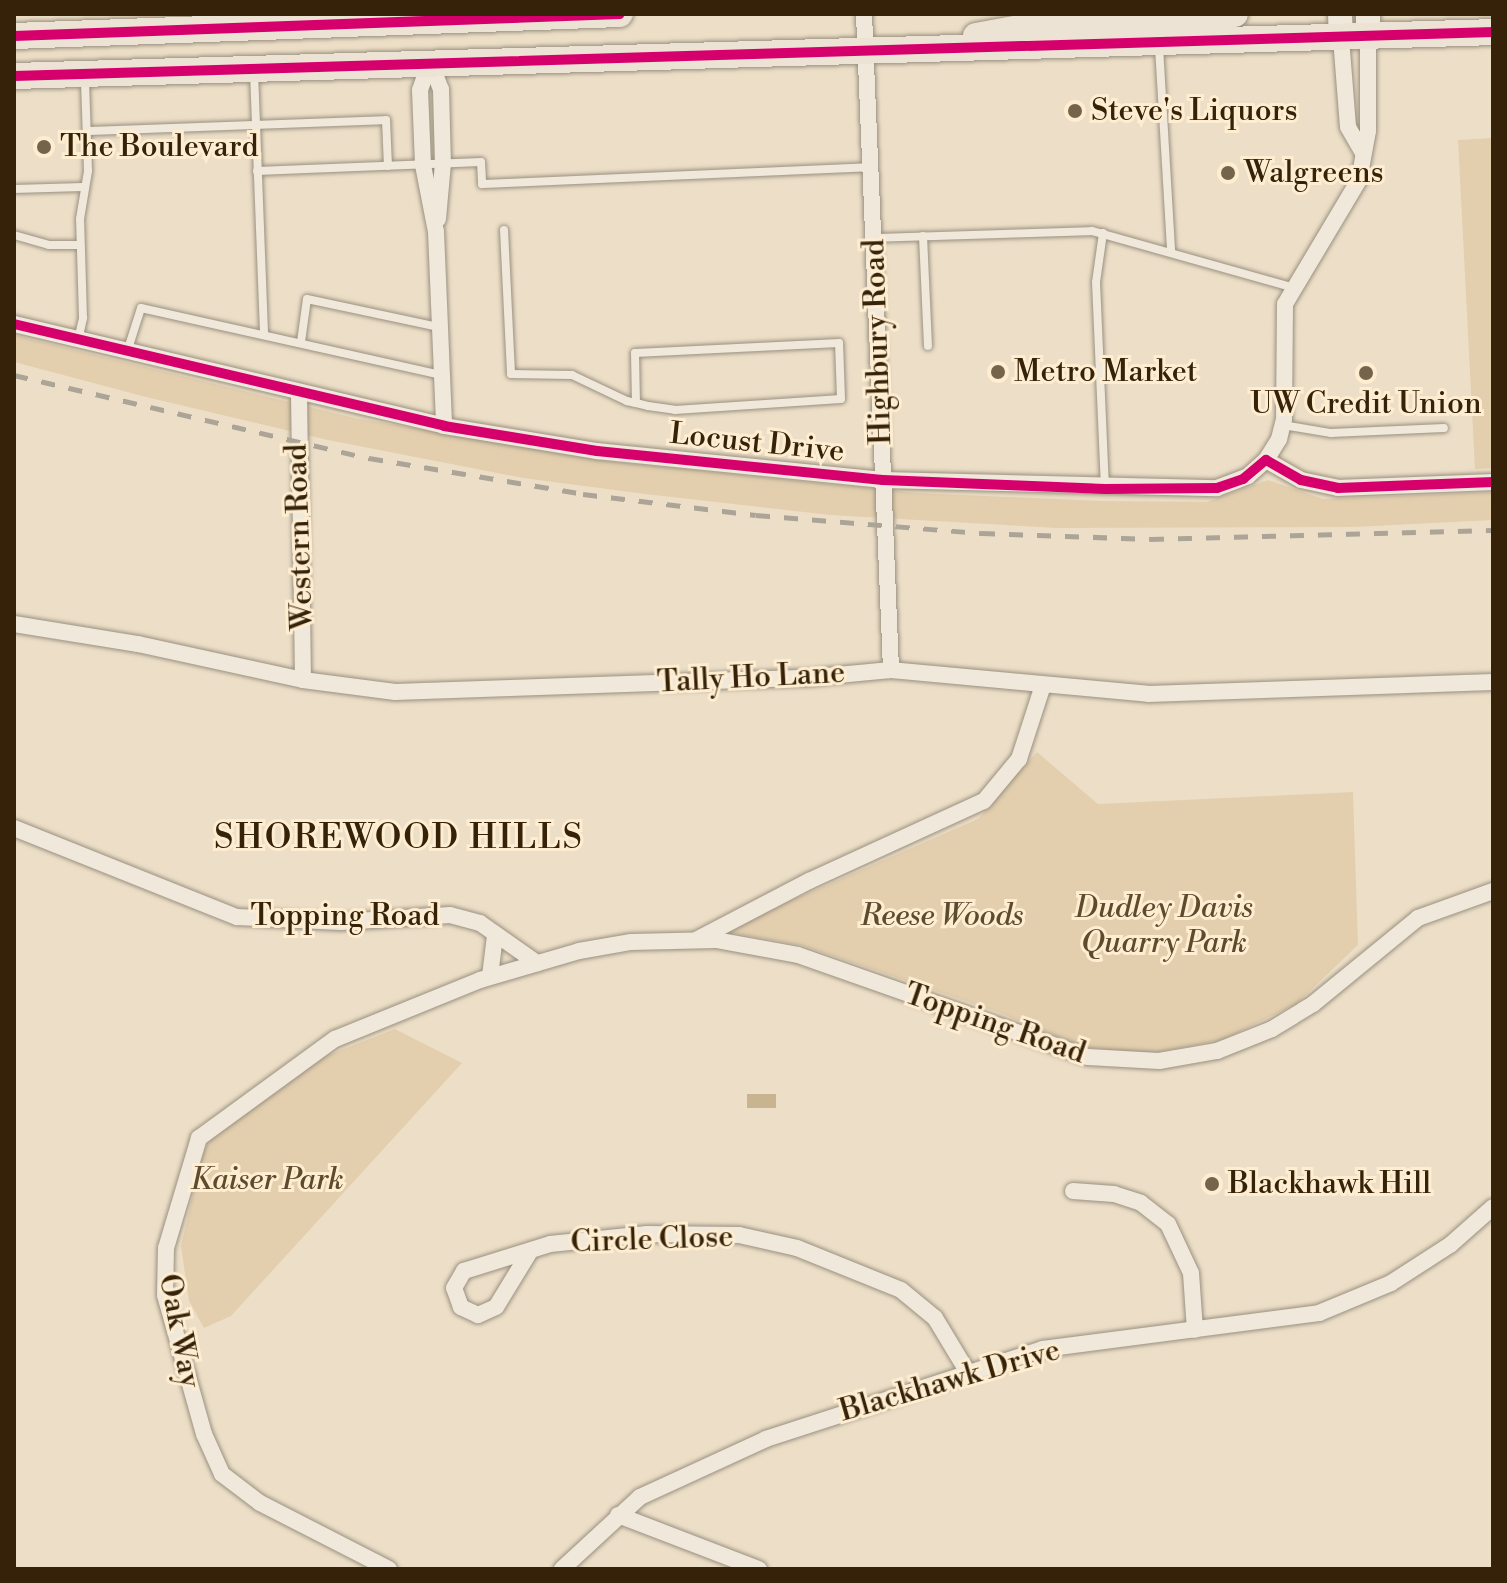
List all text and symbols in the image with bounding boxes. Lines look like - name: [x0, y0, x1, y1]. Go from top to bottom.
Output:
- place label: Steve's Liquors: [1091, 93, 1298, 129]
- marker: Steve's Liquors: [1066, 102, 1084, 120]
- place label: The Boulevard: [60, 129, 258, 165]
- marker: The Boulevard: [35, 138, 53, 156]
- place label: Walgreens: [1244, 155, 1384, 191]
- marker: Walgreens: [1219, 164, 1237, 182]
- street label: Highbury Road: [856, 238, 900, 446]
- place label: Metro Market: [1014, 354, 1197, 390]
- marker: Metro Market: [989, 363, 1007, 381]
- marker: UW Credit Union: [1357, 364, 1375, 382]
- place label: UW Credit Union: [1250, 386, 1482, 422]
- street label: Locust Drive: [668, 416, 846, 470]
- street label: Western Road: [279, 443, 321, 631]
- street label: Tally Ho Lane: [656, 655, 846, 701]
- district label: SHOREWOOD HILLS: [214, 819, 584, 859]
- park label: Dudley Davis Quarry Park: [1075, 890, 1253, 960]
- street label: Topping Road: [251, 898, 439, 934]
- park label: Reese Woods: [860, 898, 1024, 934]
- street label: Topping Road: [900, 976, 1090, 1072]
- park label: Kaiser Park: [190, 1162, 344, 1198]
- place label: Blackhawk Hill: [1228, 1166, 1431, 1202]
- marker: Blackhawk Hill: [1203, 1175, 1221, 1193]
- street label: Circle Close: [570, 1219, 734, 1261]
- street label: Oak Way: [150, 1271, 208, 1391]
- street label: Blackhawk Drive: [836, 1332, 1064, 1430]

